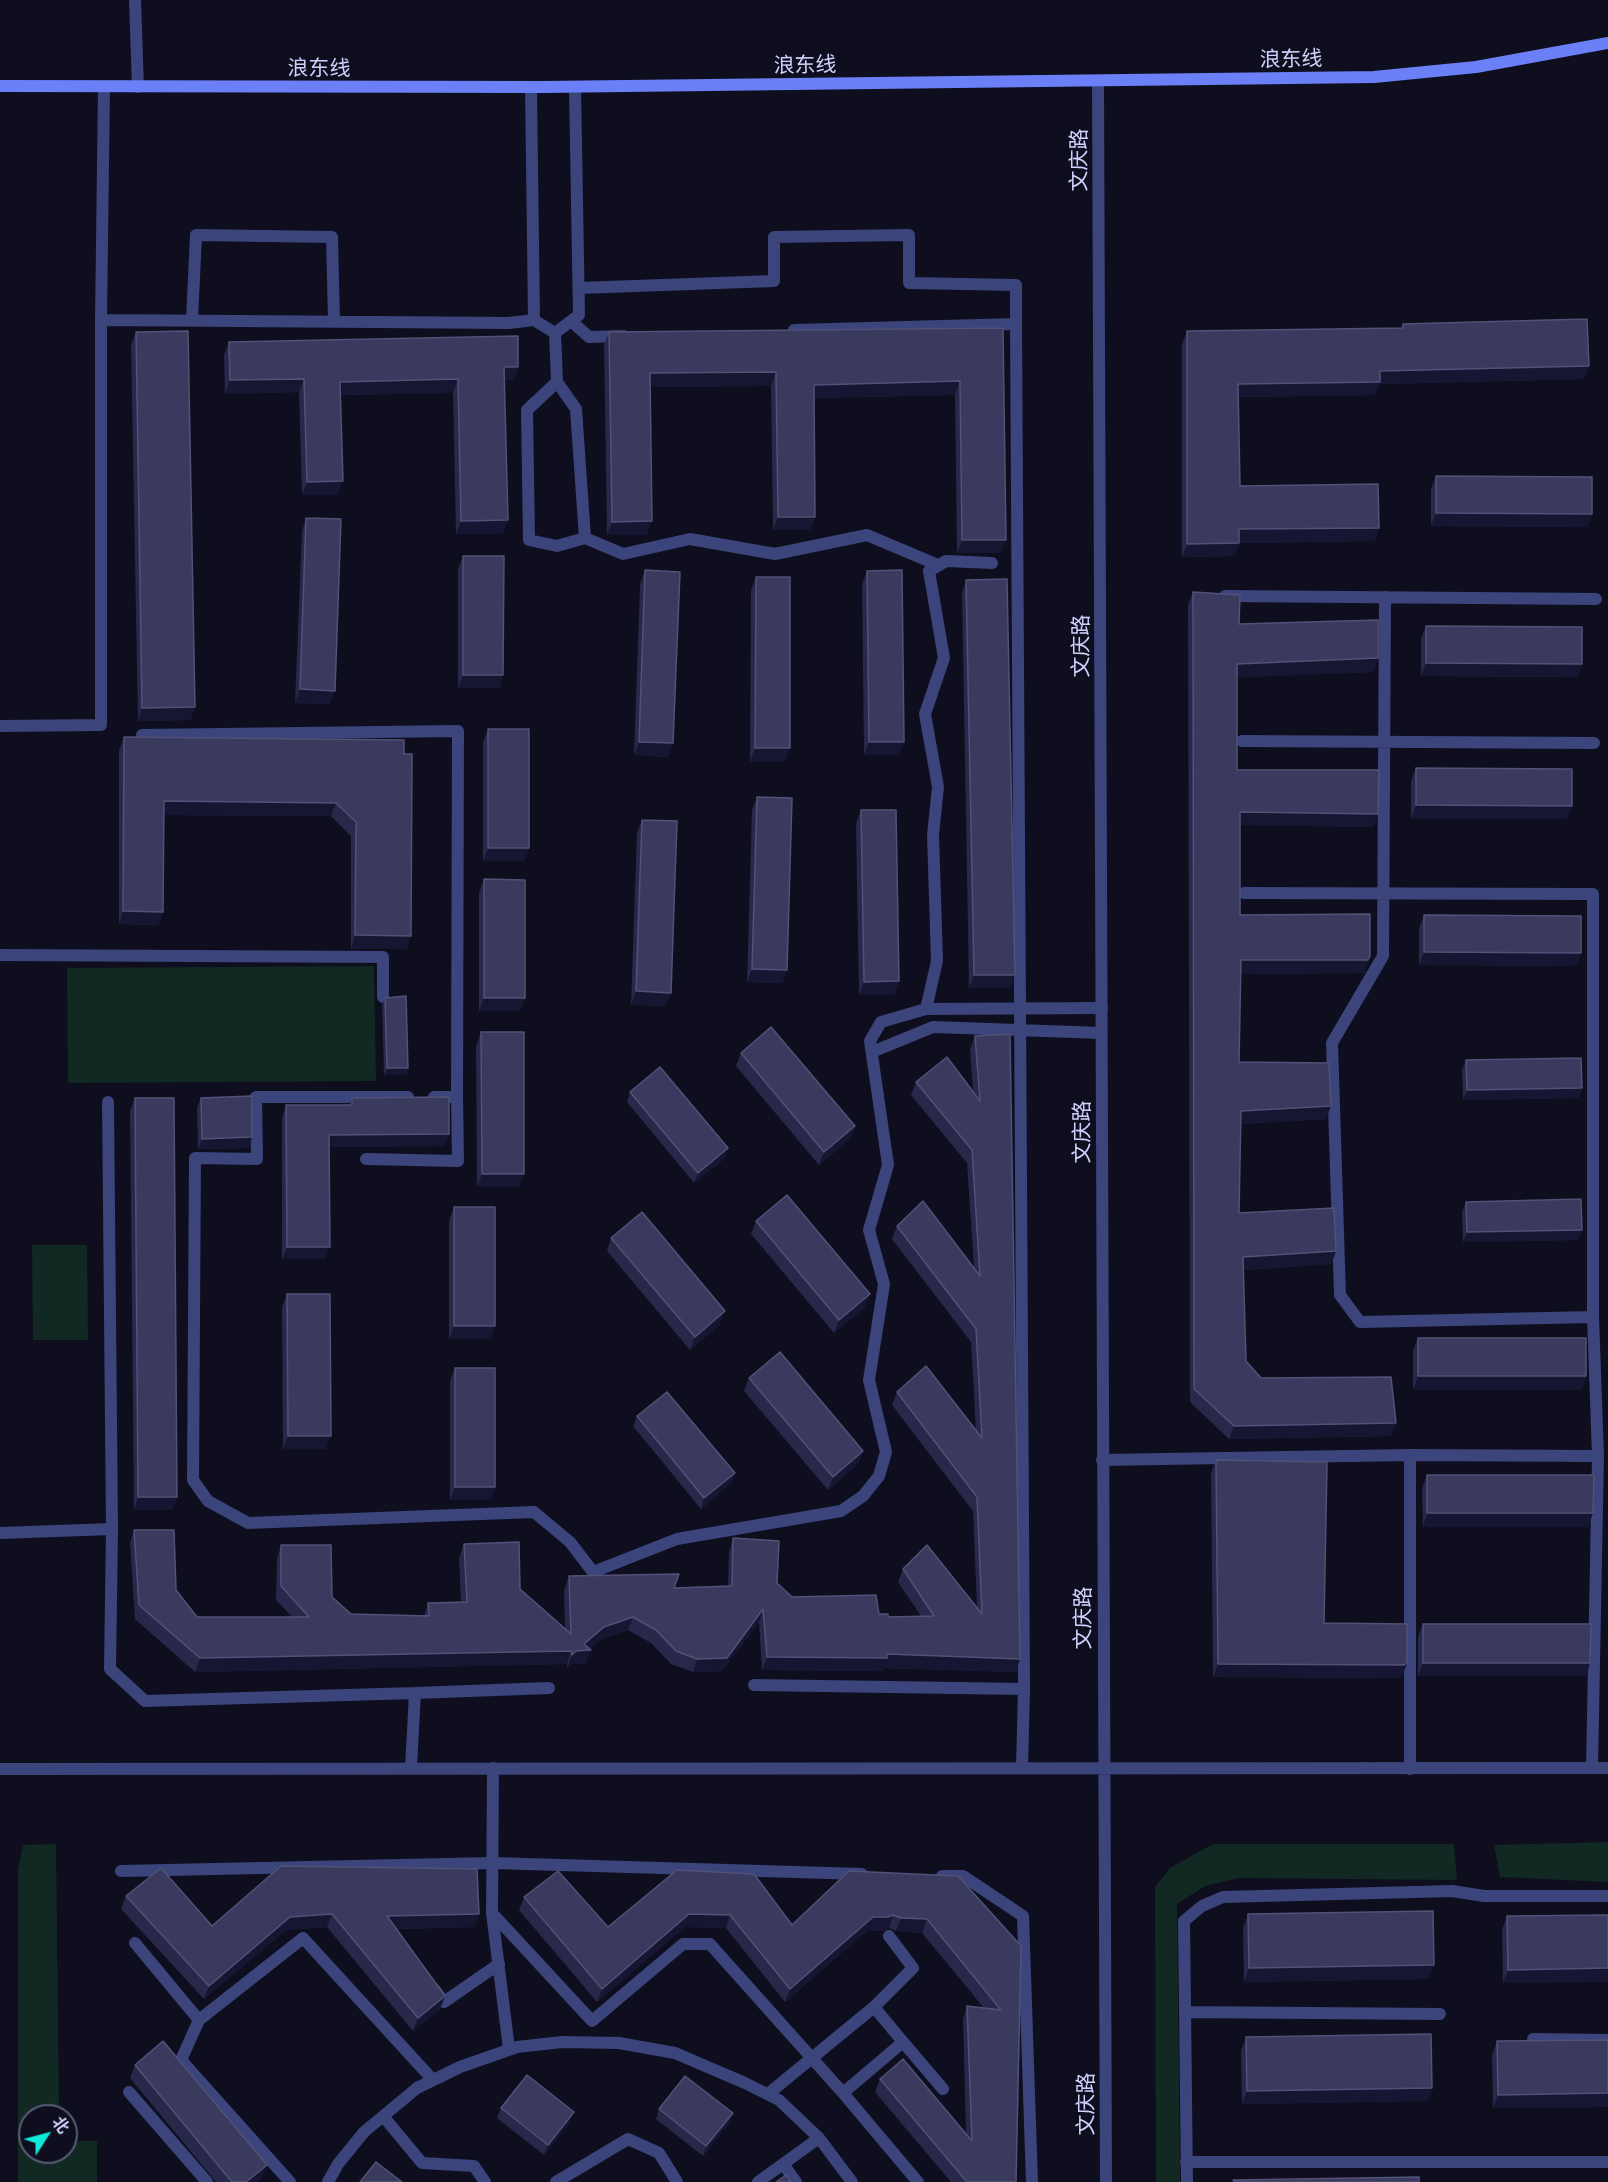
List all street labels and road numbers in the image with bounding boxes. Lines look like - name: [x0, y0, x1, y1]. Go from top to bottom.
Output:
- street label: 浪东线: [1259, 46, 1323, 72]
- street label: 浪东线: [773, 52, 837, 78]
- street label: 浪东线: [288, 55, 350, 81]
- street label: 文庆路: [1066, 129, 1092, 191]
- street label: 文庆路: [1068, 615, 1094, 677]
- street label: 文庆路: [1069, 1101, 1095, 1163]
- street label: 文庆路: [1070, 1587, 1096, 1649]
- street label: 文庆路: [1073, 2073, 1099, 2135]

